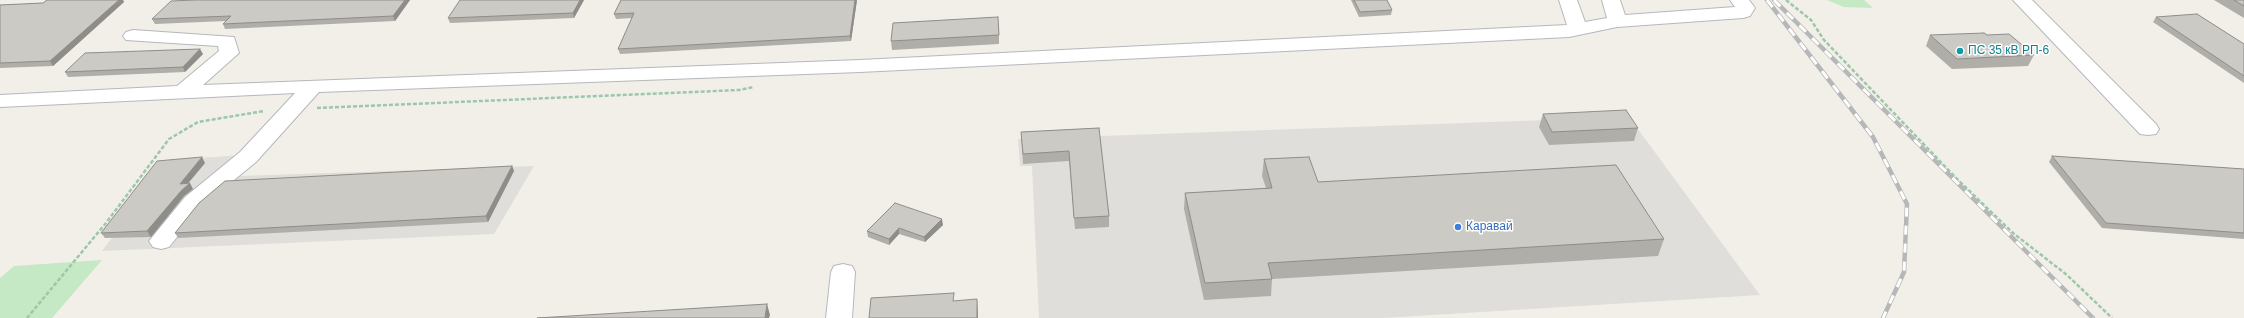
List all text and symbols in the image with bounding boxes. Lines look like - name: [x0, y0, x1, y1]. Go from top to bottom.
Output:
- place label: ПС 35 кВ РП-6: [1968, 44, 2049, 58]
- marker: ПС 35 кВ РП-6: [1955, 46, 1965, 56]
- place label: Каравай: [1466, 220, 1513, 234]
- marker: Каравай: [1453, 222, 1463, 232]

